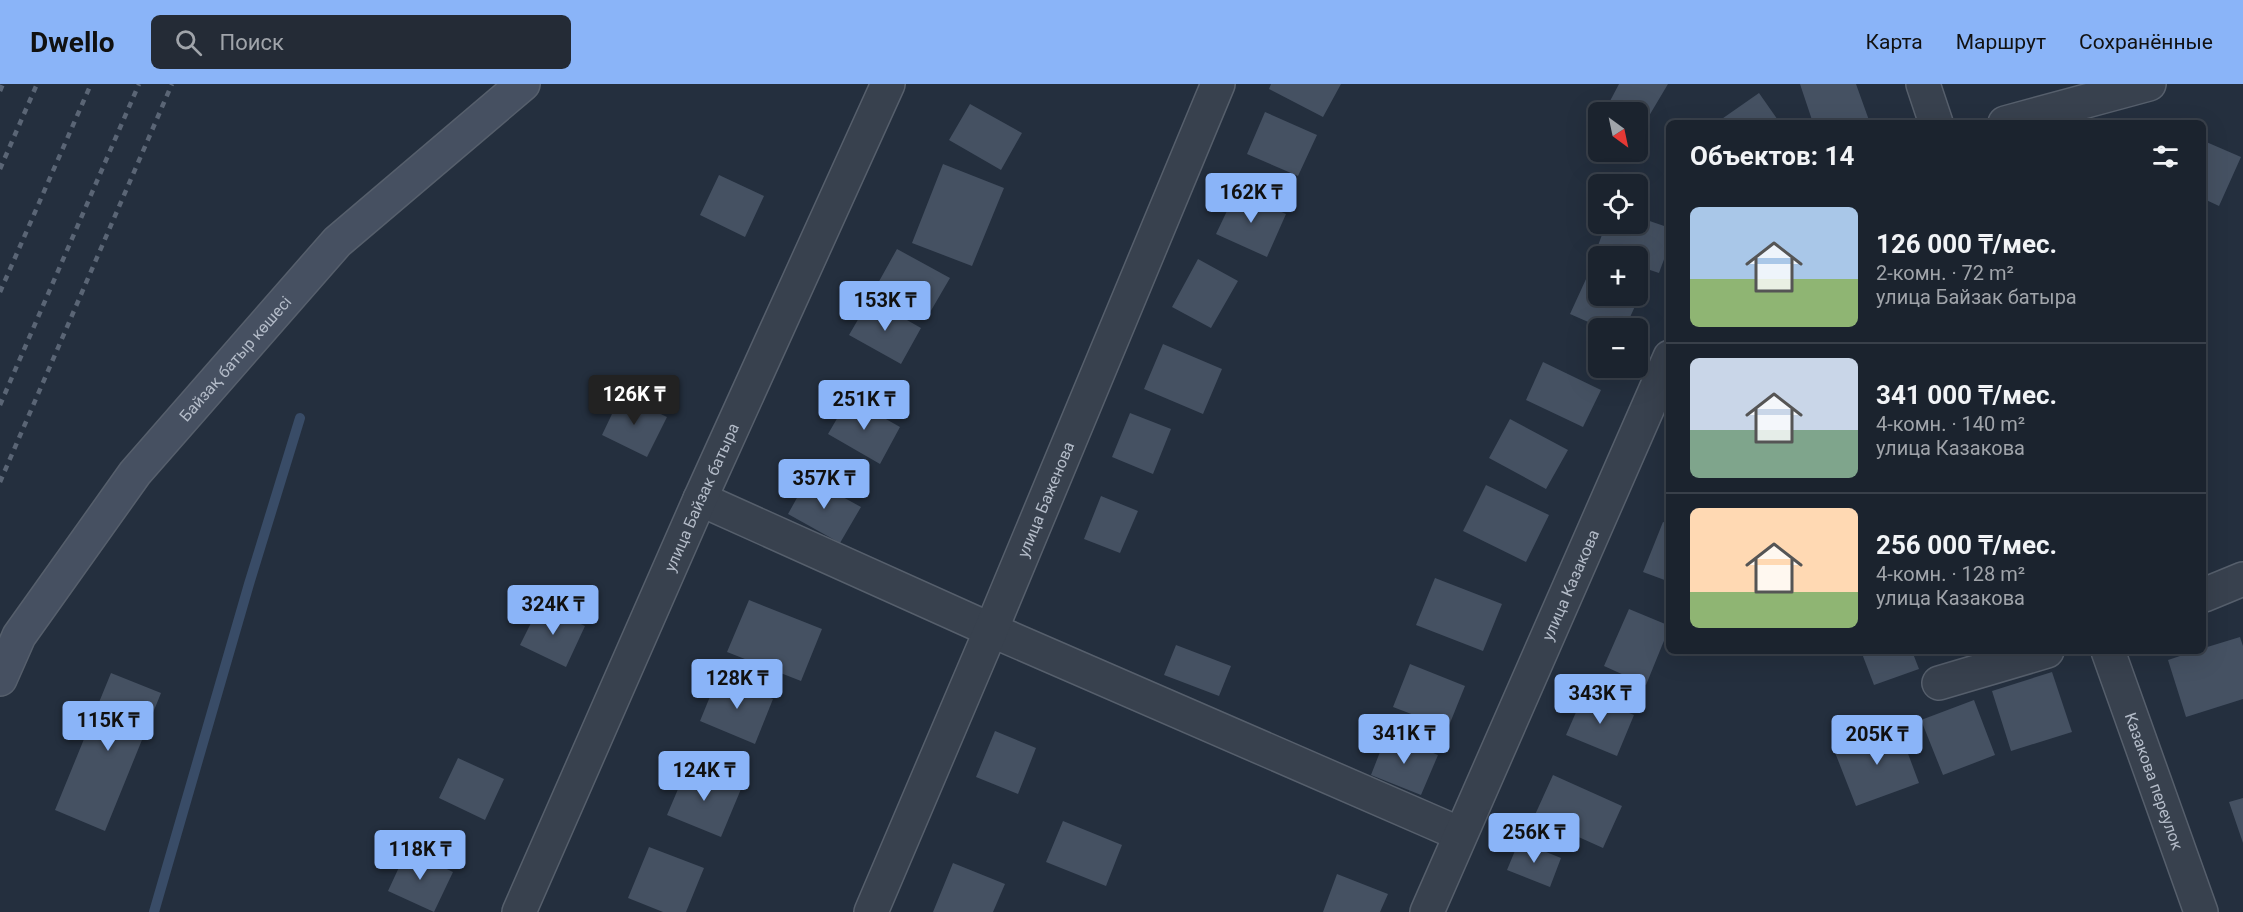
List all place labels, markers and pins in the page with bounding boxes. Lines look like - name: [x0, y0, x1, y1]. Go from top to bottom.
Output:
- pin: 162K ₸: [1202, 173, 1300, 224]
- pin: 153K ₸: [836, 281, 934, 332]
- pin: 126K ₸: [585, 375, 683, 426]
- pin: 251K ₸: [815, 380, 913, 431]
- pin: 357K ₸: [775, 459, 873, 510]
- pin: 324K ₸: [504, 585, 602, 636]
- pin: 128K ₸: [688, 659, 786, 710]
- pin: 343K ₸: [1551, 674, 1649, 725]
- pin: 115K ₸: [59, 701, 157, 752]
- pin: 341K ₸: [1355, 714, 1453, 765]
- pin: 205K ₸: [1828, 715, 1926, 766]
- pin: 124K ₸: [655, 751, 753, 802]
- pin: 256K ₸: [1485, 813, 1583, 864]
- pin: 118K ₸: [371, 830, 469, 881]

